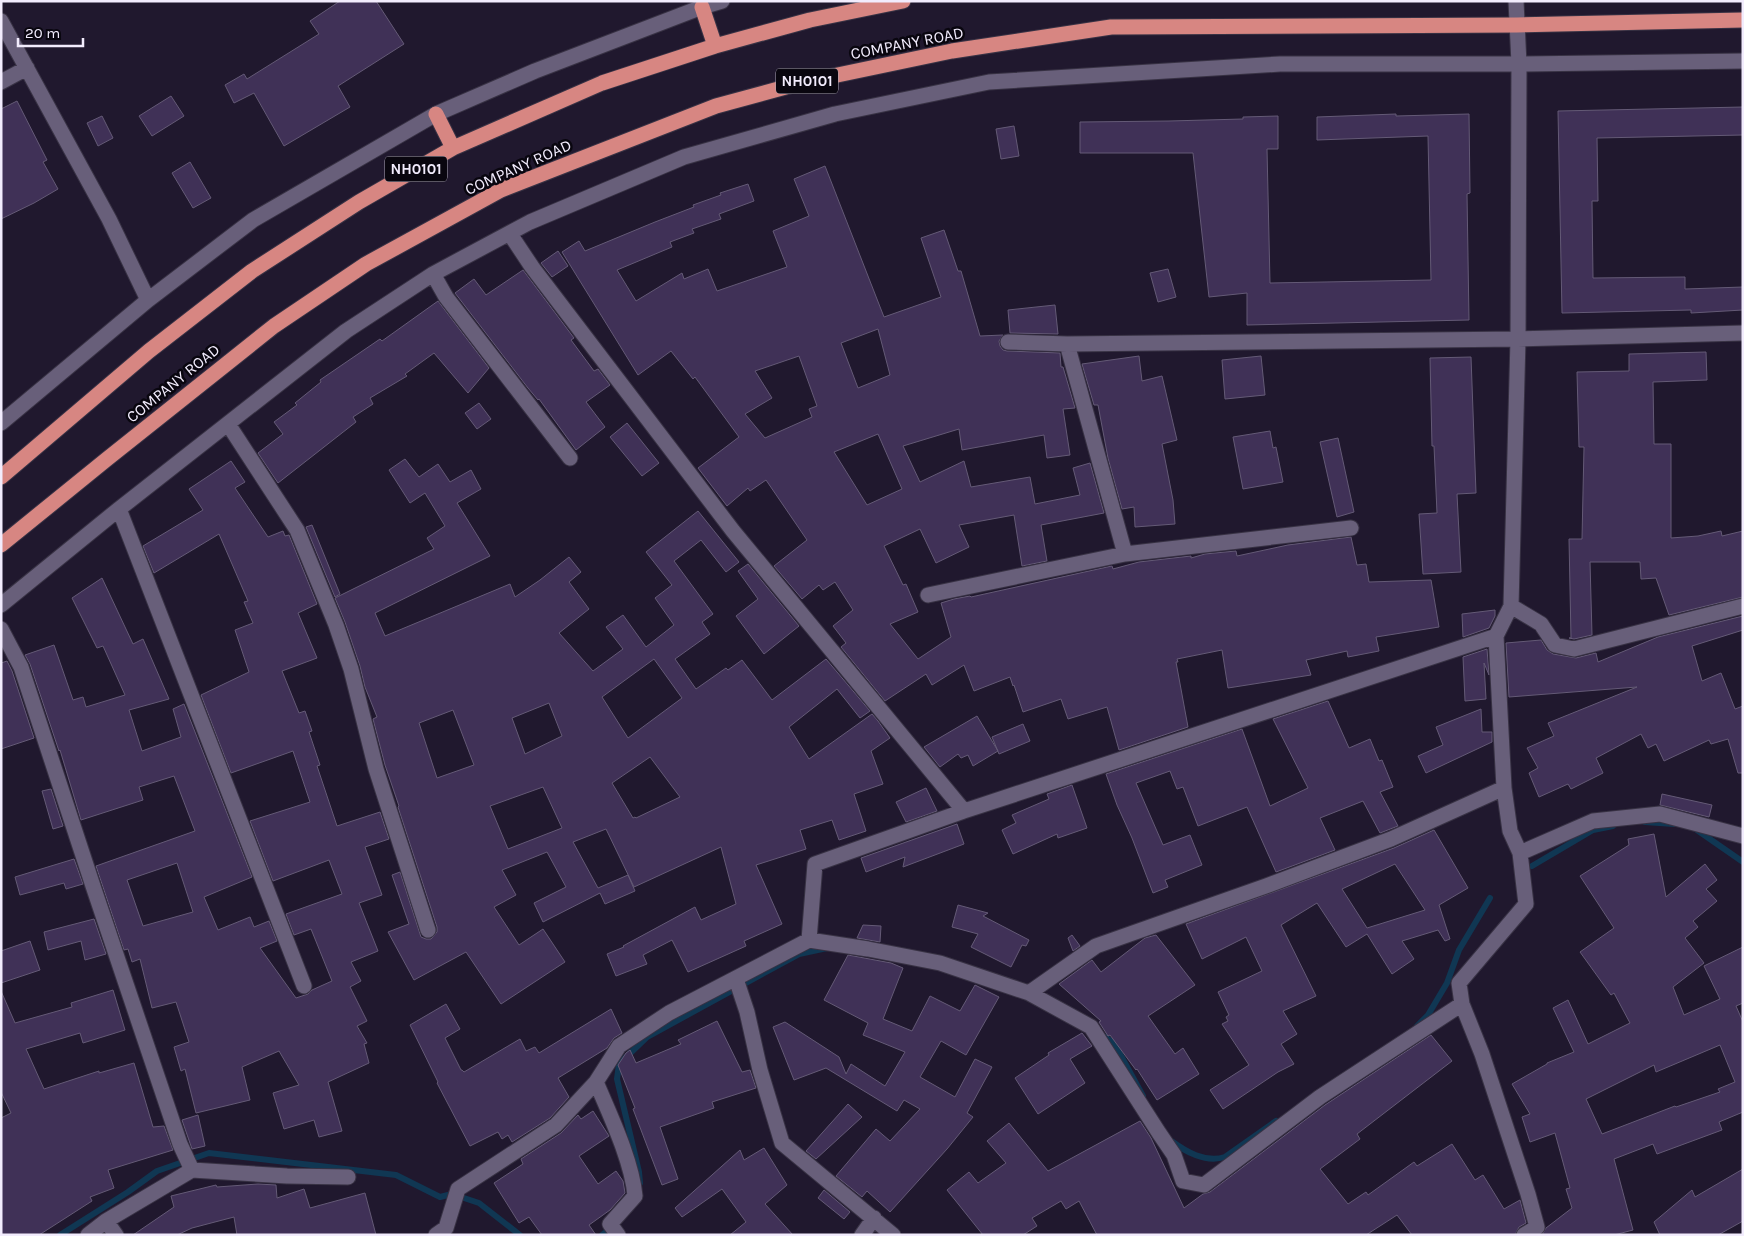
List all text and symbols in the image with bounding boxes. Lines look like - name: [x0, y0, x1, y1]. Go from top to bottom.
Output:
- scale bar: [18, 15, 82, 47]
- street label: COMPANY ROAD: [849, 23, 965, 63]
- text: 20 m: [25, 24, 60, 42]
- road number: NH0101: [776, 68, 838, 94]
- street label: COMPANY ROAD: [462, 135, 574, 199]
- road number: NH0101: [385, 156, 447, 182]
- street label: COMPANY ROAD: [123, 340, 223, 426]

